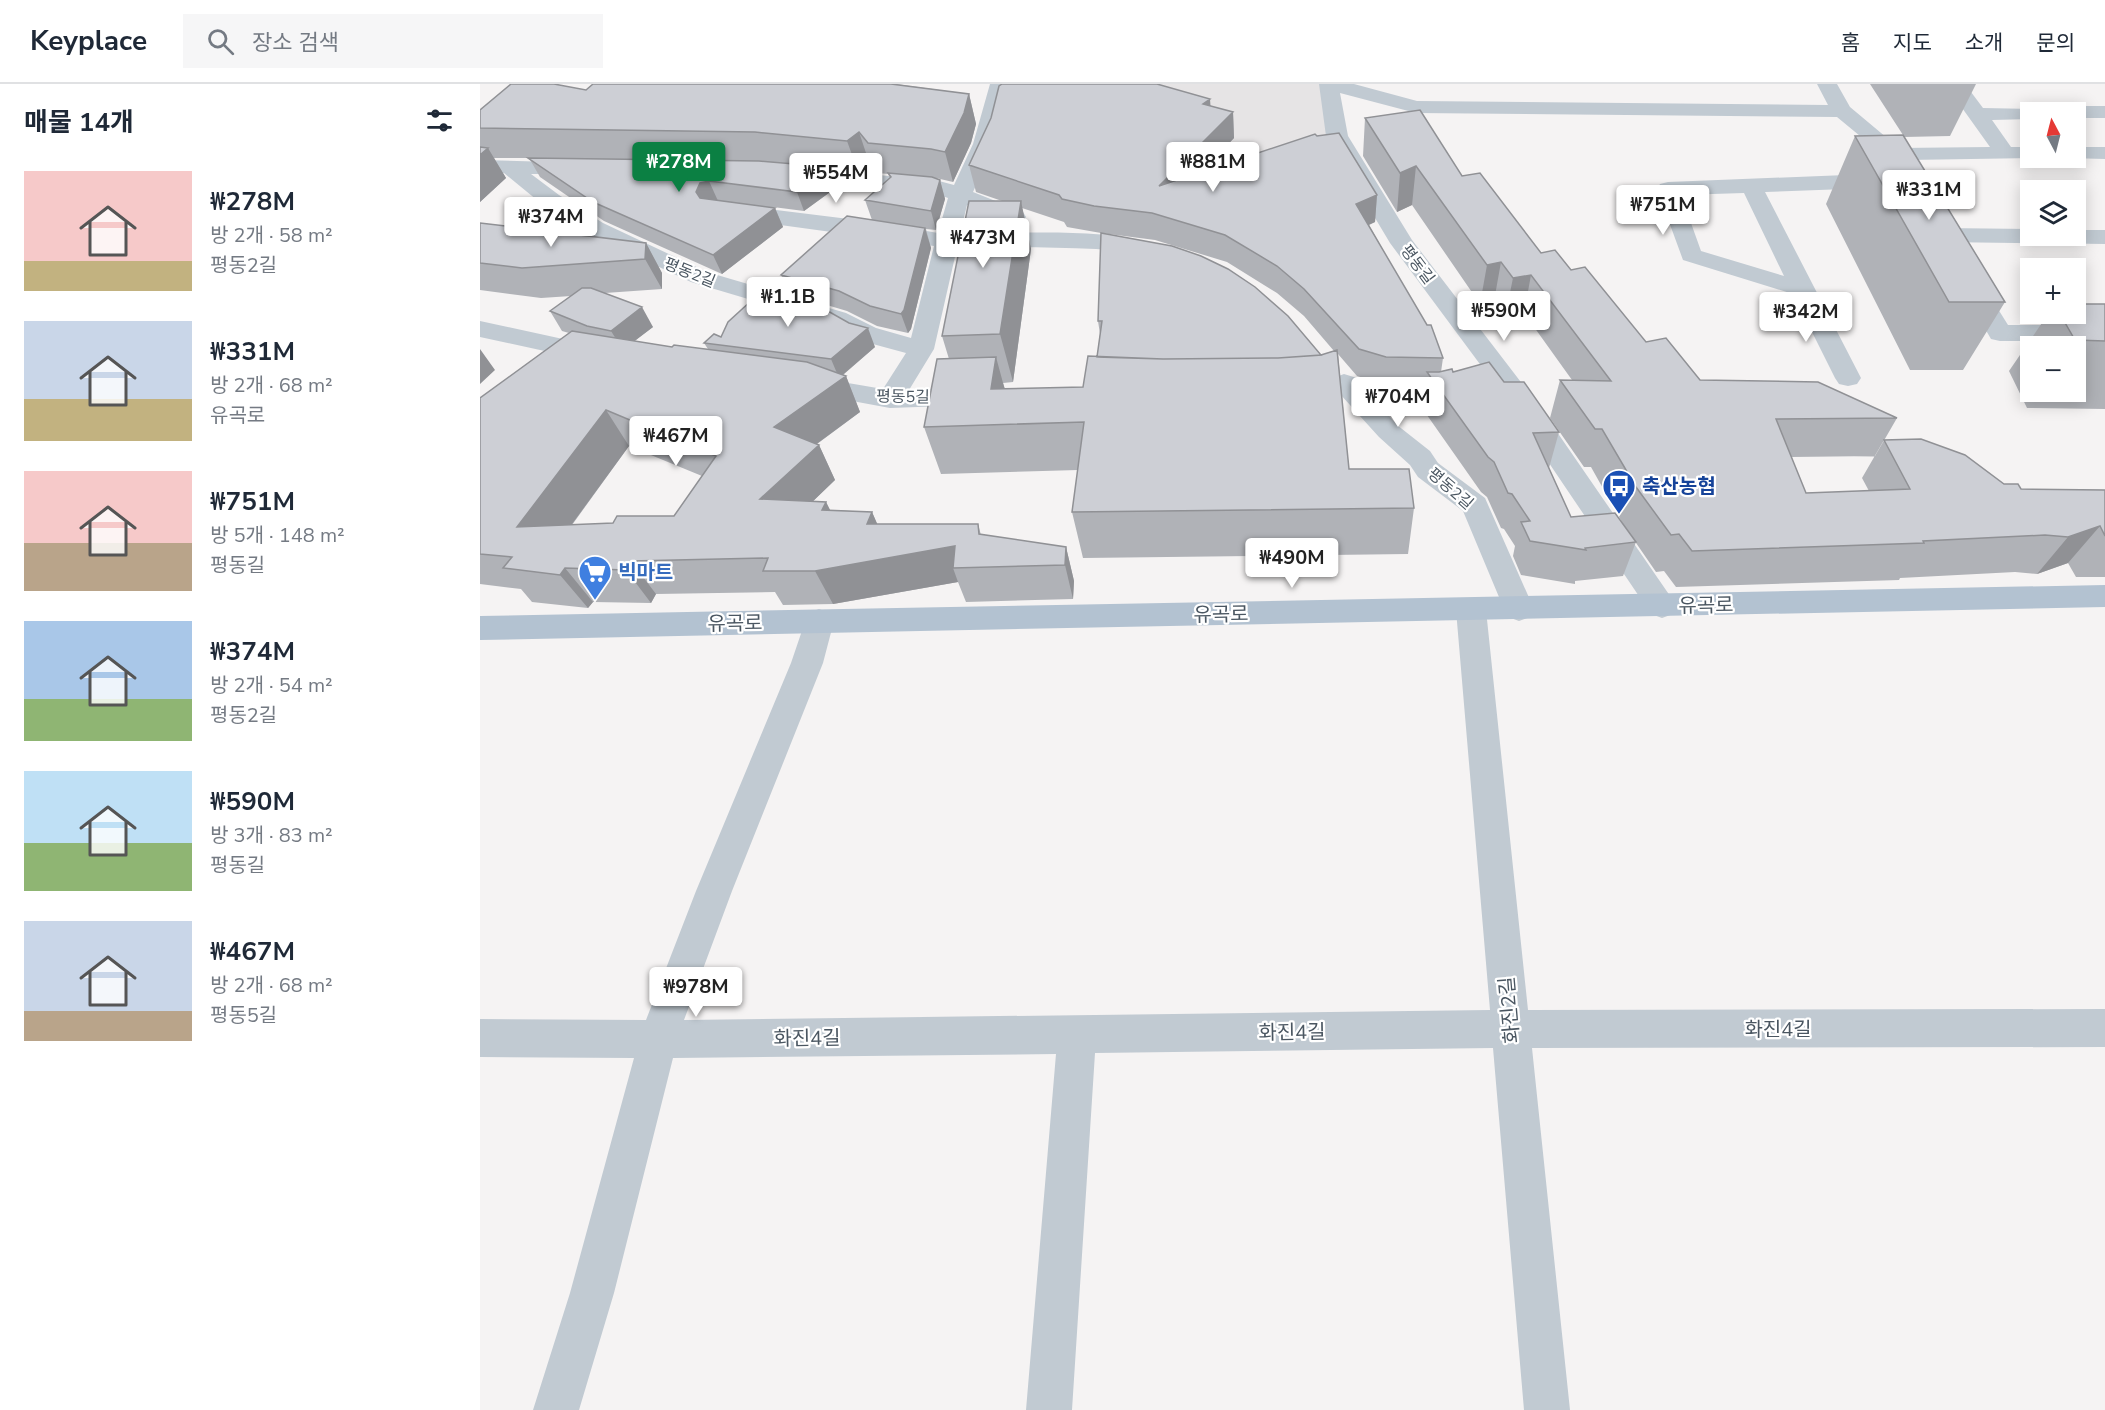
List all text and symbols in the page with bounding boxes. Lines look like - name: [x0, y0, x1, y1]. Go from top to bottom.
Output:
- search box: [183, 14, 603, 68]
- text: Keyplace: [30, 22, 147, 60]
- icon: search: [204, 25, 237, 58]
- text: 장소 검색: [252, 28, 339, 58]
- text: 홈: [1841, 29, 1860, 57]
- text: 지도: [1893, 29, 1932, 57]
- text: 소개: [1965, 29, 2003, 57]
- text: 문의: [2036, 29, 2075, 57]
- north arrow: [2020, 102, 2086, 168]
- map controls: [2020, 102, 2086, 402]
- icon: filters: [423, 104, 456, 137]
- text: 매물 14개: [24, 105, 134, 140]
- pin: ₩278M: [637, 142, 721, 193]
- pin: ₩881M: [1171, 142, 1255, 193]
- text: ₩278M: [646, 148, 712, 175]
- text: ₩881M: [1180, 148, 1246, 175]
- pin: ₩554M: [794, 153, 878, 204]
- text: ₩554M: [803, 159, 869, 186]
- pin: ₩331M: [1887, 170, 1971, 221]
- text: ₩331M: [1896, 176, 1962, 203]
- button: layers: [2020, 180, 2086, 246]
- text: ₩278M: [210, 184, 295, 219]
- pin: ₩751M: [1621, 185, 1705, 236]
- text: ₩751M: [1630, 191, 1696, 218]
- icon: home: [72, 195, 144, 267]
- pin: ₩374M: [509, 197, 593, 248]
- text: ₩374M: [518, 203, 584, 230]
- pin: ₩473M: [941, 218, 1025, 269]
- text: 방 2개 · 58 m²: [210, 222, 333, 249]
- text: ₩473M: [950, 224, 1016, 251]
- street label: 평동길: [1395, 240, 1439, 289]
- text: 평동2길: [210, 252, 277, 279]
- street label: 평동2길: [661, 253, 719, 293]
- button: +: [2020, 258, 2086, 324]
- pin: ₩1.1B: [746, 277, 830, 328]
- text: ₩1.1B: [761, 283, 815, 310]
- pin: ₩590M: [1462, 291, 1546, 342]
- pin: ₩342M: [1764, 292, 1848, 343]
- text: ₩590M: [1471, 297, 1537, 324]
- text: ₩342M: [1773, 298, 1839, 325]
- text: ₩331M: [210, 334, 295, 369]
- button: −: [2020, 336, 2086, 402]
- icon: home: [72, 345, 144, 417]
- text: 방 2개 · 68 m²: [210, 372, 333, 399]
- pin: ₩704M: [1356, 377, 1440, 428]
- text: ₩704M: [1365, 383, 1431, 410]
- street label: 평동5길: [876, 386, 930, 408]
- text: 유곡로: [210, 402, 265, 429]
- pin: ₩467M: [634, 416, 718, 467]
- text: ₩467M: [643, 422, 709, 449]
- street label: 평동2길: [1423, 463, 1478, 515]
- bus stop icon: 축산농협: [1601, 468, 1637, 515]
- place label: 축산농협: [1642, 473, 1716, 500]
- text: ₩751M: [210, 484, 295, 519]
- icon: home: [72, 495, 144, 567]
- text: 방 5개 · 148 m²: [210, 522, 345, 549]
- pin: ₩490M: [1250, 538, 1334, 589]
- text: ₩490M: [1259, 544, 1325, 571]
- text: 평동길: [210, 552, 265, 579]
- supermarket icon: 빅마트: [577, 554, 613, 601]
- place label: 빅마트: [618, 559, 673, 586]
- street label: 유곡로: [1678, 592, 1734, 619]
- street label: 유곡로: [1193, 601, 1249, 628]
- street label: 유곡로: [707, 610, 763, 637]
- text: ₩374M: [210, 634, 295, 669]
- icon: home: [72, 645, 144, 717]
- text: 방 2개 · 54 m²: [210, 672, 333, 699]
- text: 평동2길: [210, 702, 277, 729]
- text: ₩590M: [210, 784, 295, 819]
- icon: home: [72, 795, 144, 867]
- text: 방 3개 · 83 m²: [210, 822, 333, 849]
- text: 평동길: [210, 852, 265, 879]
- text: ₩467M: [210, 934, 295, 969]
- icon: home: [72, 945, 144, 1017]
- pin: ₩978M: [654, 967, 738, 1018]
- text: 방 2개 · 68 m²: [210, 972, 333, 999]
- text: ₩978M: [663, 973, 729, 1000]
- street label: 화진2길: [1493, 975, 1526, 1045]
- text: 평동5길: [210, 1002, 277, 1029]
- street label: 화진4길: [1744, 1016, 1812, 1043]
- street label: 화진4길: [1258, 1018, 1326, 1047]
- street label: 화진4길: [773, 1024, 841, 1053]

